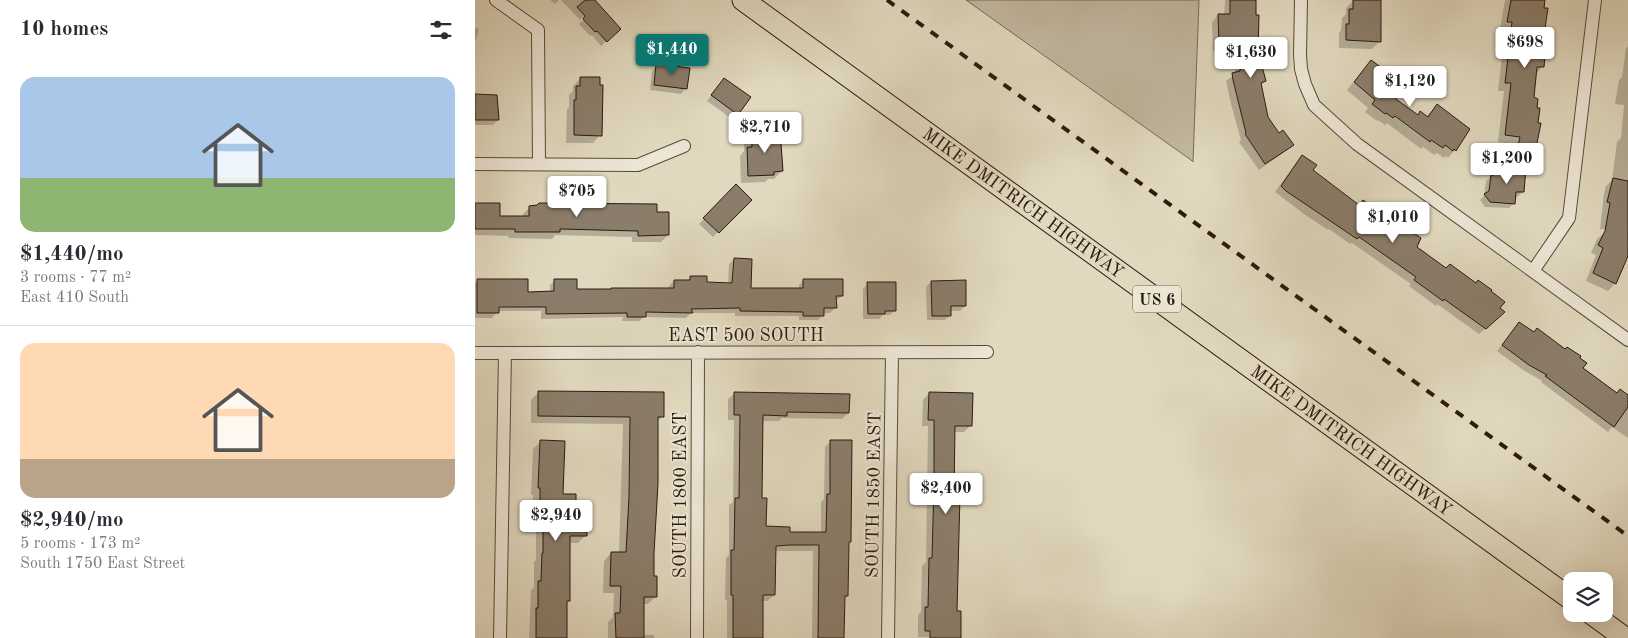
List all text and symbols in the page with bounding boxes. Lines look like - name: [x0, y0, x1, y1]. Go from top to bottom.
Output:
- icon: filters: [427, 16, 455, 44]
- text: 10 homes: [20, 19, 108, 40]
- pin: $698: [1495, 27, 1555, 69]
- pin: $1,440: [631, 34, 713, 76]
- text: $698: [1506, 35, 1544, 51]
- pin: $1,630: [1210, 36, 1292, 79]
- text: $1,440: [647, 42, 697, 58]
- text: $1,630: [1226, 45, 1276, 61]
- pin: $1,120: [1369, 66, 1451, 108]
- text: $1,120: [1385, 74, 1435, 90]
- icon: home: [193, 110, 283, 200]
- pin: $2,710: [724, 112, 806, 154]
- text: $2,710: [740, 120, 790, 136]
- street label: MIKE DMITRICH HIGHWAY: [919, 125, 1127, 282]
- pin: $1,200: [1466, 142, 1548, 185]
- text: $1,200: [1482, 151, 1532, 167]
- pin: $705: [547, 176, 607, 218]
- text: $705: [558, 184, 596, 200]
- pin: $1,010: [1352, 202, 1434, 244]
- text: $1,010: [1368, 210, 1418, 226]
- text: $1,440/mo: [20, 244, 124, 265]
- text: 3 rooms · 77 m²: [20, 270, 131, 286]
- road number: US 6: [1133, 286, 1181, 312]
- text: East 410 South: [20, 290, 129, 306]
- street label: EAST 500 SOUTH: [668, 327, 824, 345]
- street label: MIKE DMITRICH HIGHWAY: [1247, 362, 1455, 520]
- icon: home: [193, 375, 283, 465]
- street label: SOUTH 1800 EAST: [672, 412, 690, 578]
- street label: SOUTH 1850 EAST: [864, 412, 884, 578]
- pin: $2,400: [905, 472, 987, 515]
- text: $2,400: [921, 481, 971, 497]
- pin: $2,940: [515, 500, 597, 542]
- text: $2,940: [531, 508, 581, 524]
- text: $2,940/mo: [20, 510, 124, 531]
- text: 5 rooms · 173 m²: [20, 536, 140, 552]
- text: South 1750 East Street: [20, 556, 185, 572]
- map controls: [1563, 572, 1613, 622]
- button: layers: [1563, 572, 1613, 622]

